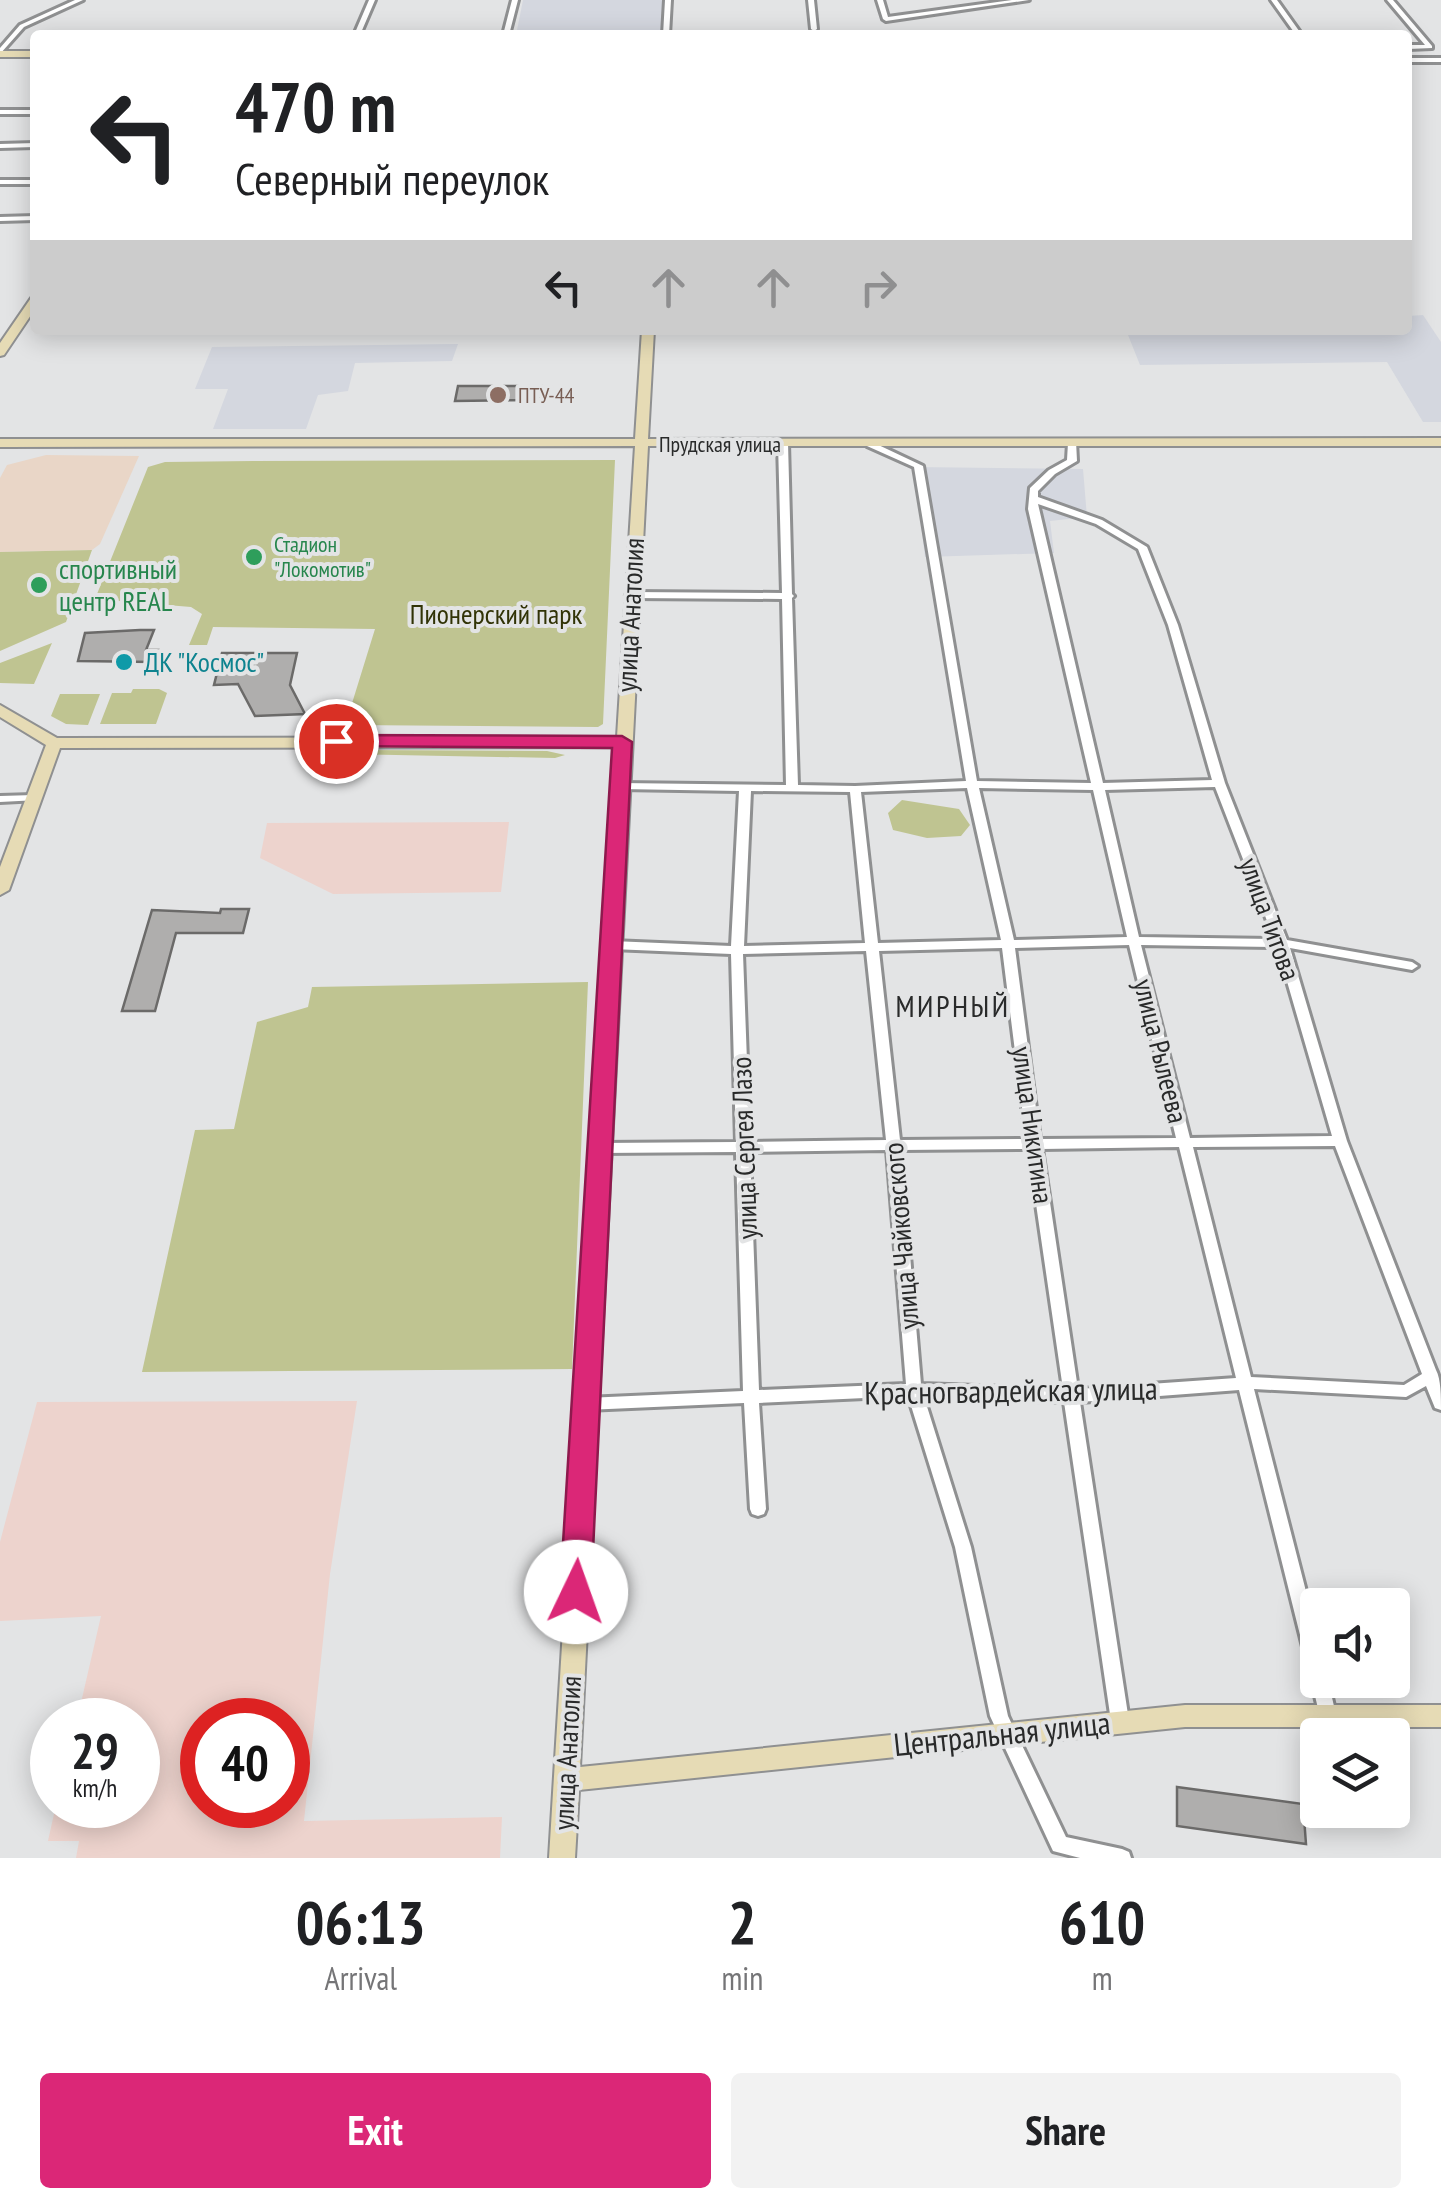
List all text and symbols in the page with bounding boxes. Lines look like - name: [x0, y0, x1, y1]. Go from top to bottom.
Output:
- text: 470 m: [235, 61, 396, 151]
- icon: left: [70, 70, 200, 200]
- text: Северный переулок: [235, 149, 549, 207]
- icon: left: [536, 260, 591, 315]
- icon: ahead: [641, 260, 696, 315]
- icon: ahead: [746, 260, 801, 315]
- icon: right: [851, 260, 906, 315]
- place label: ПТУ-44: [518, 381, 575, 409]
- marker: ПТУ-44: [487, 384, 509, 406]
- street label: Прудская улица: [659, 430, 781, 458]
- place label: Стадион "Локомотив": [274, 530, 371, 583]
- street label: улица Анатолия: [607, 537, 652, 693]
- marker: Стадион "Локомотив": [243, 546, 265, 568]
- place label: спортивный центр REAL: [59, 550, 177, 619]
- marker: спортивный центр REAL: [28, 574, 50, 596]
- park label: Пионерский парк: [410, 595, 582, 632]
- place label: ДК "Космос": [144, 643, 264, 680]
- marker: ДК "Космос": [113, 651, 135, 673]
- pin: [294, 699, 379, 784]
- icon: arrive: [309, 714, 364, 769]
- street label: улица Титова: [1231, 852, 1310, 985]
- street label: улица Рылеева: [1126, 975, 1197, 1127]
- district label: МИРНЫЙ: [895, 986, 1011, 1025]
- street label: улица Никитина: [1004, 1044, 1063, 1206]
- street label: улица Сергея Лазо: [722, 1056, 765, 1240]
- street label: улица Чайковского: [874, 1141, 927, 1331]
- street label: Красногвардейская улица: [864, 1366, 1158, 1414]
- position arrow: [524, 1540, 628, 1644]
- map controls: [1300, 1588, 1410, 1828]
- button: sound: [1300, 1588, 1410, 1698]
- street label: улица Анатолия: [544, 1675, 589, 1831]
- speed limit sign: 40: [180, 1698, 310, 1828]
- street label: Центральная улица: [892, 1701, 1112, 1765]
- text: 29: [71, 1718, 119, 1783]
- button: layers: [1300, 1718, 1410, 1828]
- text: km/h: [73, 1772, 117, 1804]
- text: 06:13: [296, 1883, 426, 1961]
- text: 2: [728, 1883, 757, 1961]
- text: 610: [1059, 1883, 1145, 1961]
- text: Arrival: [325, 1957, 397, 1999]
- text: min: [721, 1957, 763, 1999]
- text: m: [1092, 1957, 1113, 1999]
- button: Exit: [40, 2073, 711, 2188]
- button: Share: [731, 2073, 1401, 2188]

